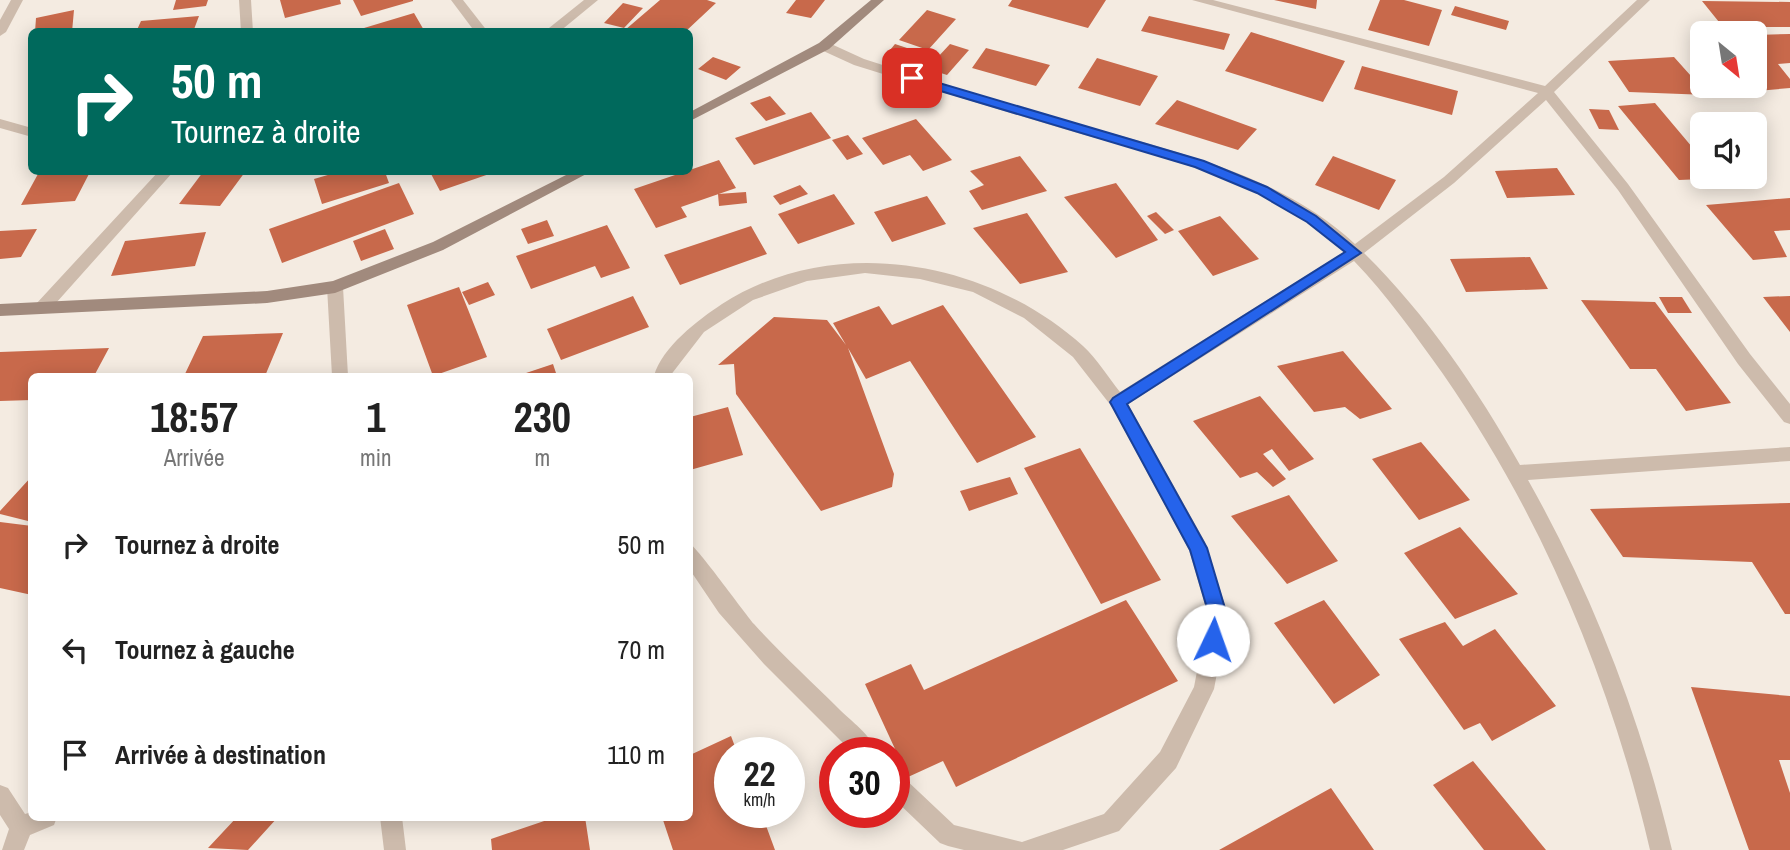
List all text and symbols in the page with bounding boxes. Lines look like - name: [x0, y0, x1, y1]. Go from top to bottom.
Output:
- north arrow: [1690, 21, 1768, 98]
- map controls: [1690, 21, 1767, 189]
- text: 50 m: [171, 47, 263, 113]
- pin: [882, 48, 942, 108]
- icon: right: [56, 56, 147, 147]
- icon: arrive: [893, 59, 931, 97]
- text: Tournez à droite: [171, 110, 361, 153]
- button: sound: [1690, 112, 1767, 189]
- text: 18:57: [150, 389, 238, 445]
- text: 1: [366, 389, 385, 445]
- text: 230: [514, 389, 571, 445]
- text: Arrivée: [164, 442, 224, 473]
- text: min: [360, 442, 392, 473]
- text: m: [534, 442, 550, 473]
- icon: right: [56, 526, 94, 564]
- text: Tournez à droite: [115, 527, 279, 562]
- text: 50 m: [618, 527, 665, 562]
- position arrow: [1176, 603, 1250, 677]
- icon: left: [56, 631, 94, 669]
- text: Tournez à gauche: [115, 632, 295, 667]
- text: 70 m: [618, 632, 665, 667]
- icon: arrive: [56, 736, 94, 774]
- text: Arrivée à destination: [115, 737, 326, 772]
- text: 110 m: [607, 737, 665, 772]
- speed limit sign: 30: [819, 737, 910, 828]
- text: 22: [744, 750, 775, 797]
- text: km/h: [744, 787, 776, 812]

